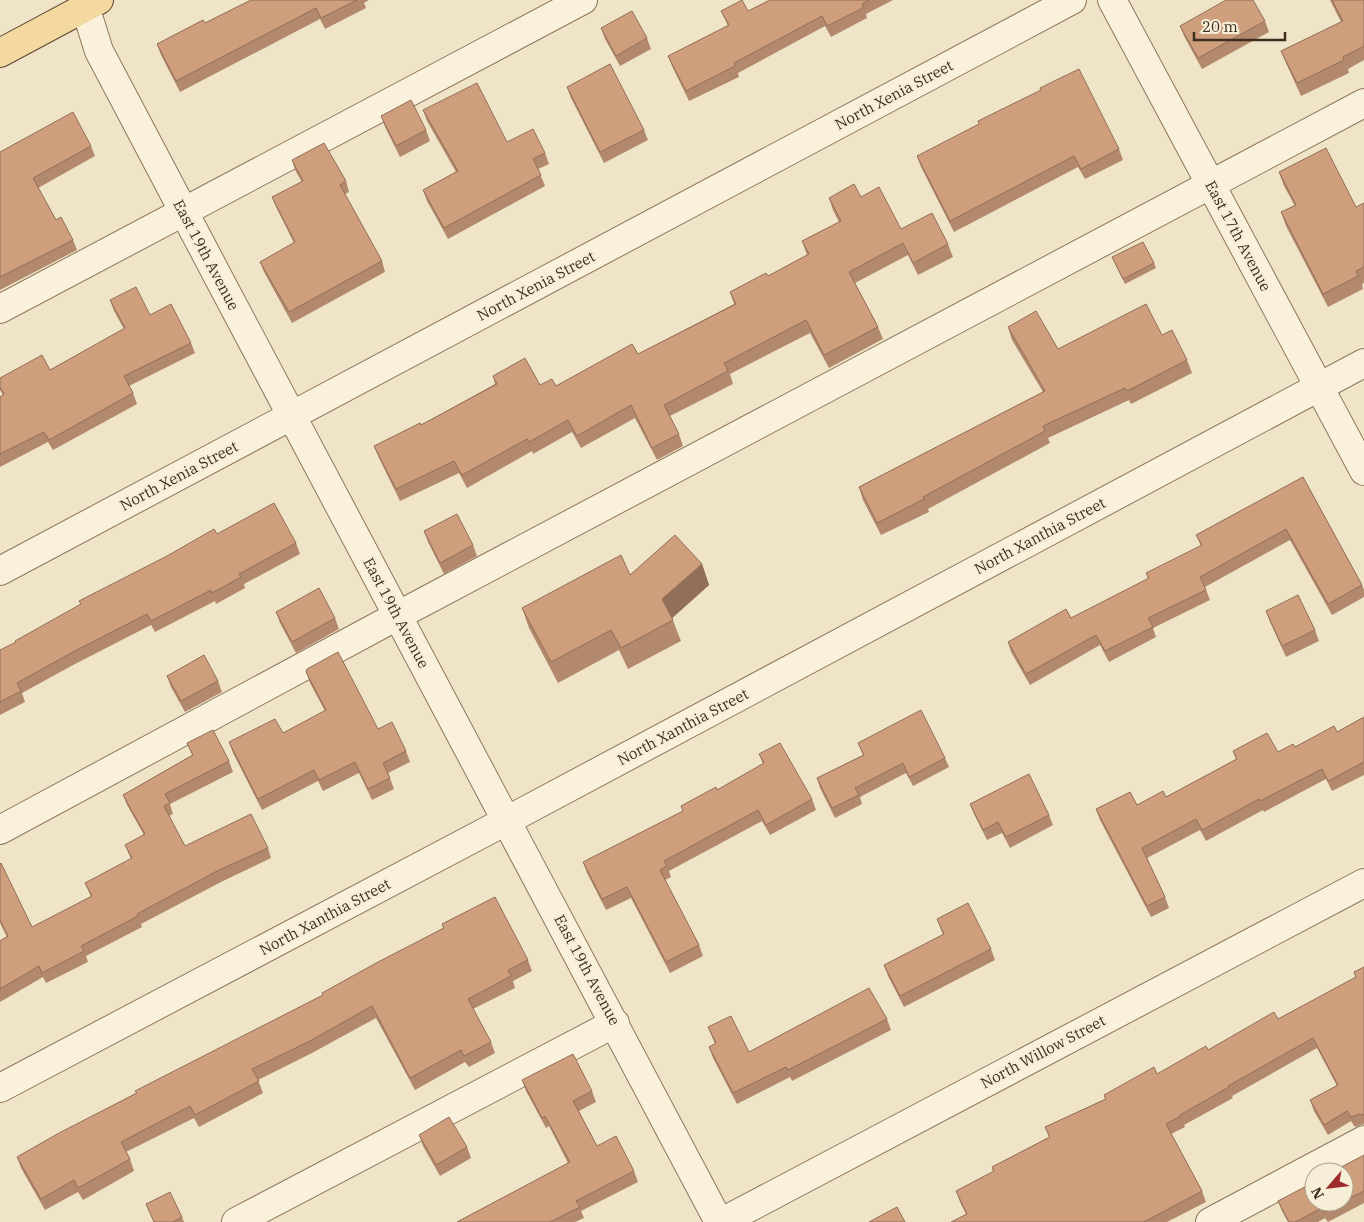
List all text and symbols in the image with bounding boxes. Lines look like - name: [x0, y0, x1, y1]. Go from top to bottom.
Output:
- scale bar: [1194, 10, 1285, 42]
- text: 20 m: [1202, 17, 1238, 36]
- street label: North Xenia Street: [831, 55, 956, 134]
- street label: East 17th Avenue: [1201, 177, 1276, 294]
- street label: East 19th Avenue: [169, 196, 244, 313]
- street label: North Xenia Street: [473, 246, 598, 325]
- street label: North Xenia Street: [116, 436, 241, 515]
- street label: North Xanthia Street: [971, 493, 1109, 578]
- street label: East 19th Avenue: [359, 554, 434, 671]
- street label: North Xanthia Street: [614, 684, 752, 769]
- street label: North Xanthia Street: [256, 874, 394, 959]
- street label: East 19th Avenue: [550, 911, 625, 1028]
- street label: North Willow Street: [977, 1011, 1108, 1092]
- north arrow: [1304, 1162, 1354, 1212]
- text: N: [1307, 1184, 1328, 1202]

